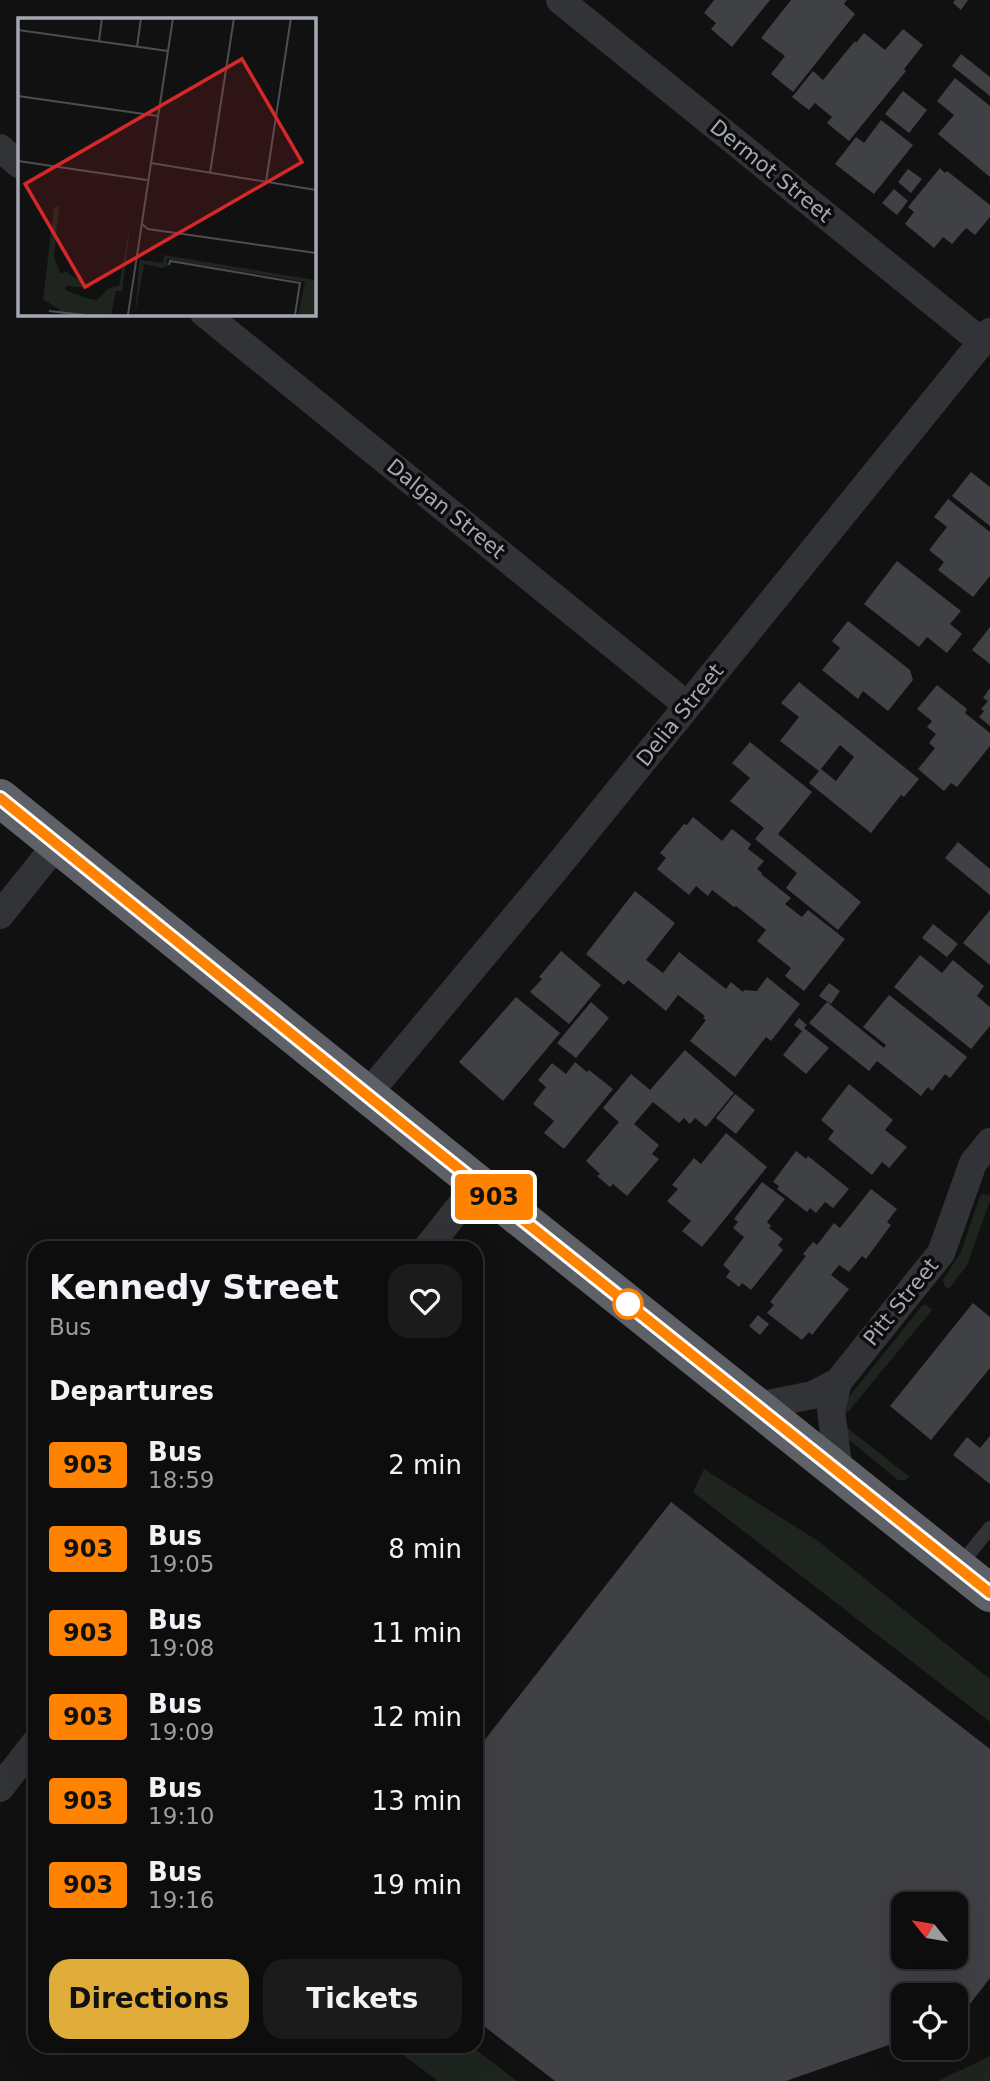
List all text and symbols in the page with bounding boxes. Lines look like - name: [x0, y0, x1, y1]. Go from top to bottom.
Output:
- inset map: [18, 18, 315, 315]
- street label: Dermot Street: [705, 115, 837, 227]
- street label: Dalgan Street: [382, 454, 510, 564]
- street label: Delia Street: [632, 659, 728, 771]
- line badge: 903: [454, 1174, 534, 1220]
- text: 903: [469, 1183, 519, 1211]
- street label: Pitt Street: [859, 1254, 943, 1350]
- button: heart: [388, 1264, 462, 1338]
- text: Kennedy Street: [49, 1268, 339, 1307]
- unlabelled marker: [613, 1289, 643, 1319]
- text: Bus: [49, 1314, 91, 1340]
- text: Departures: [49, 1376, 214, 1406]
- text: Bus: [148, 1437, 202, 1467]
- text: 2 min: [388, 1450, 462, 1480]
- text: 903: [63, 1451, 113, 1479]
- text: 18:59: [148, 1467, 214, 1493]
- text: Bus: [148, 1521, 202, 1551]
- text: 8 min: [388, 1534, 462, 1564]
- text: 903: [63, 1535, 113, 1563]
- text: 19:05: [148, 1551, 214, 1577]
- text: Bus: [148, 1605, 202, 1635]
- text: 11 min: [372, 1618, 462, 1648]
- text: 903: [63, 1619, 113, 1647]
- text: 19:08: [148, 1635, 214, 1661]
- text: Bus: [148, 1689, 202, 1719]
- text: 12 min: [372, 1702, 462, 1732]
- text: 903: [63, 1703, 113, 1731]
- text: 19:09: [148, 1719, 214, 1745]
- text: Bus: [148, 1773, 202, 1803]
- text: 13 min: [372, 1786, 462, 1816]
- text: 903: [63, 1787, 113, 1815]
- text: 19:10: [148, 1803, 214, 1829]
- text: Bus: [148, 1857, 202, 1887]
- text: 19 min: [372, 1870, 462, 1900]
- text: 903: [63, 1871, 113, 1899]
- text: 19:16: [148, 1887, 214, 1913]
- north arrow: [891, 1892, 968, 1969]
- map controls: [891, 1892, 968, 2060]
- button: Directions: [49, 1959, 249, 2039]
- button: Tickets: [263, 1959, 462, 2039]
- button: locate: [891, 1983, 968, 2060]

